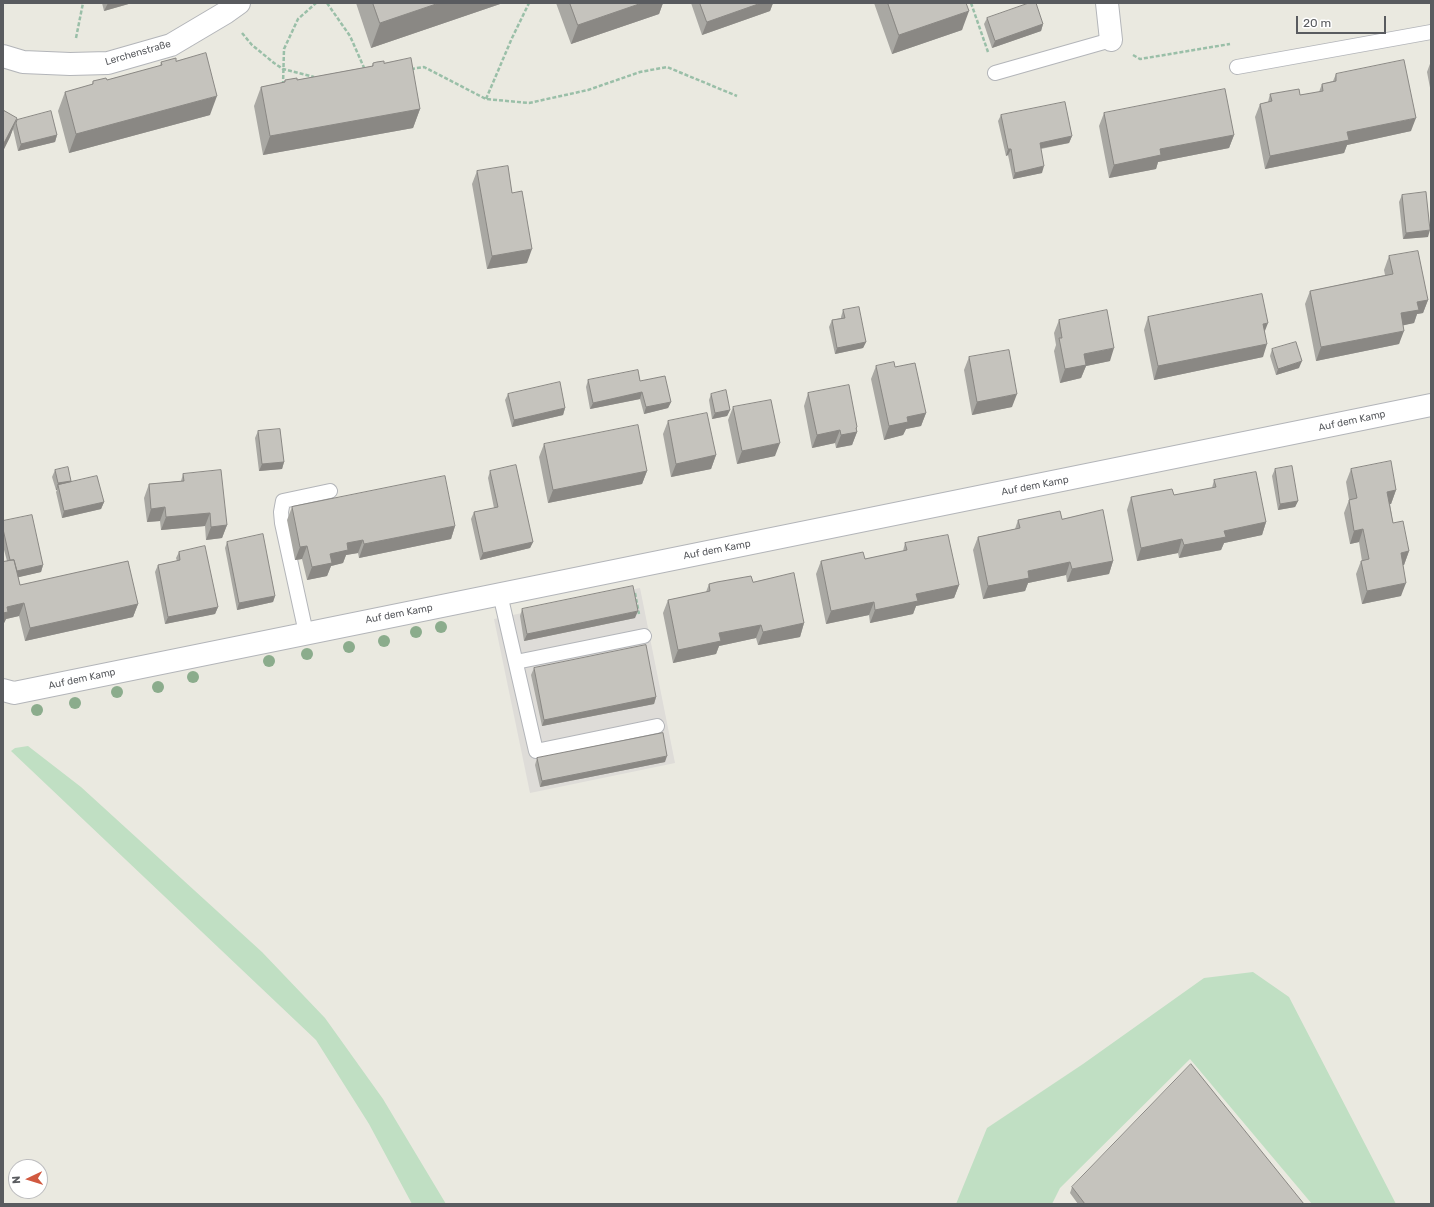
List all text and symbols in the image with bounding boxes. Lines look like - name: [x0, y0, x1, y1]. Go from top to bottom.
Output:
- scale bar: [1298, 8, 1388, 34]
- text: 20 m: [1303, 16, 1331, 30]
- street label: Lerchenstraße: [104, 38, 172, 68]
- street label: Auf dem Kamp: [1317, 408, 1387, 434]
- street label: Auf dem Kamp: [1000, 474, 1070, 498]
- street label: Auf dem Kamp: [682, 538, 752, 562]
- street label: Auf dem Kamp: [364, 602, 434, 626]
- street label: Auf dem Kamp: [47, 666, 117, 692]
- north arrow: [8, 1159, 48, 1199]
- text: N: [10, 1175, 23, 1184]

